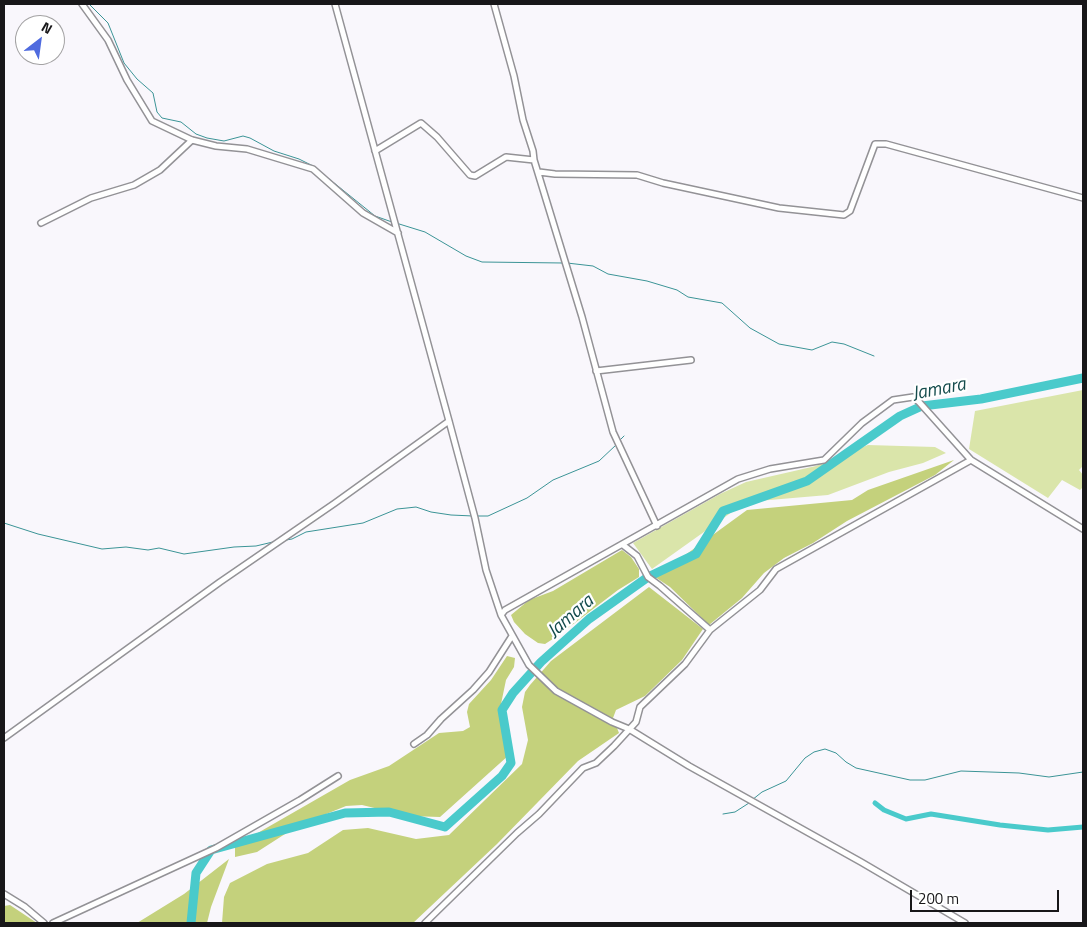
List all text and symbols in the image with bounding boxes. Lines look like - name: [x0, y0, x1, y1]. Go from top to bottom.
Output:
- north arrow: [15, 15, 65, 65]
- text: N: [38, 16, 57, 39]
- water label: Jamara: [910, 374, 968, 406]
- water label: Jamara: [543, 591, 599, 643]
- scale bar: [912, 880, 1061, 912]
- text: 200 m: [918, 887, 959, 910]

